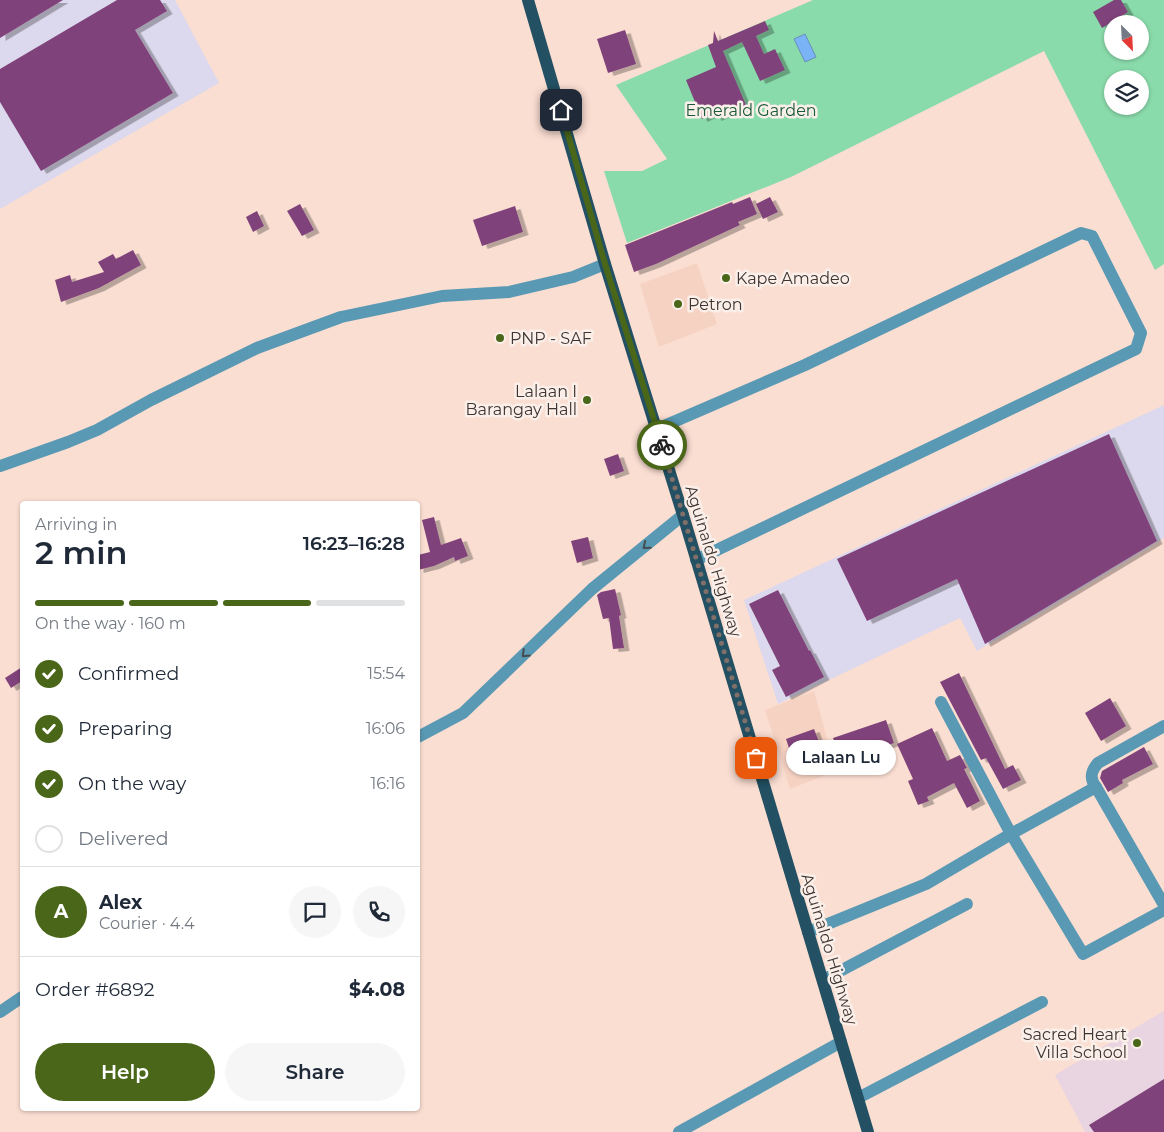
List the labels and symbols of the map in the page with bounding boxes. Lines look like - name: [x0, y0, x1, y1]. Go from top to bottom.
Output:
- north arrow: [1104, 15, 1149, 60]
- pin: [540, 89, 582, 131]
- park label: Emerald Garden: [685, 101, 817, 120]
- place label: Kape Amadeo: [736, 269, 850, 288]
- marker: Kape Amadeo: [720, 272, 732, 284]
- place label: Petron: [688, 295, 743, 314]
- marker: Petron: [672, 298, 684, 310]
- place label: PNP - SAF: [510, 329, 592, 348]
- marker: PNP - SAF: [494, 332, 506, 344]
- place label: Lalaan I Barangay Hall: [465, 382, 577, 419]
- marker: Lalaan I Barangay Hall: [581, 394, 593, 406]
- courier: [637, 420, 687, 470]
- street label: Aguinaldo Highway: [681, 483, 746, 640]
- one-way arrow: [642, 540, 651, 549]
- one-way arrow: [521, 648, 530, 657]
- pin: [735, 737, 777, 779]
- callout: Lalaan Lu: [786, 740, 896, 776]
- street label: Aguinaldo Highway: [797, 871, 862, 1028]
- place label: Sacred Heart Villa School: [1023, 1025, 1127, 1062]
- marker: Sacred Heart Villa School: [1131, 1037, 1143, 1049]

